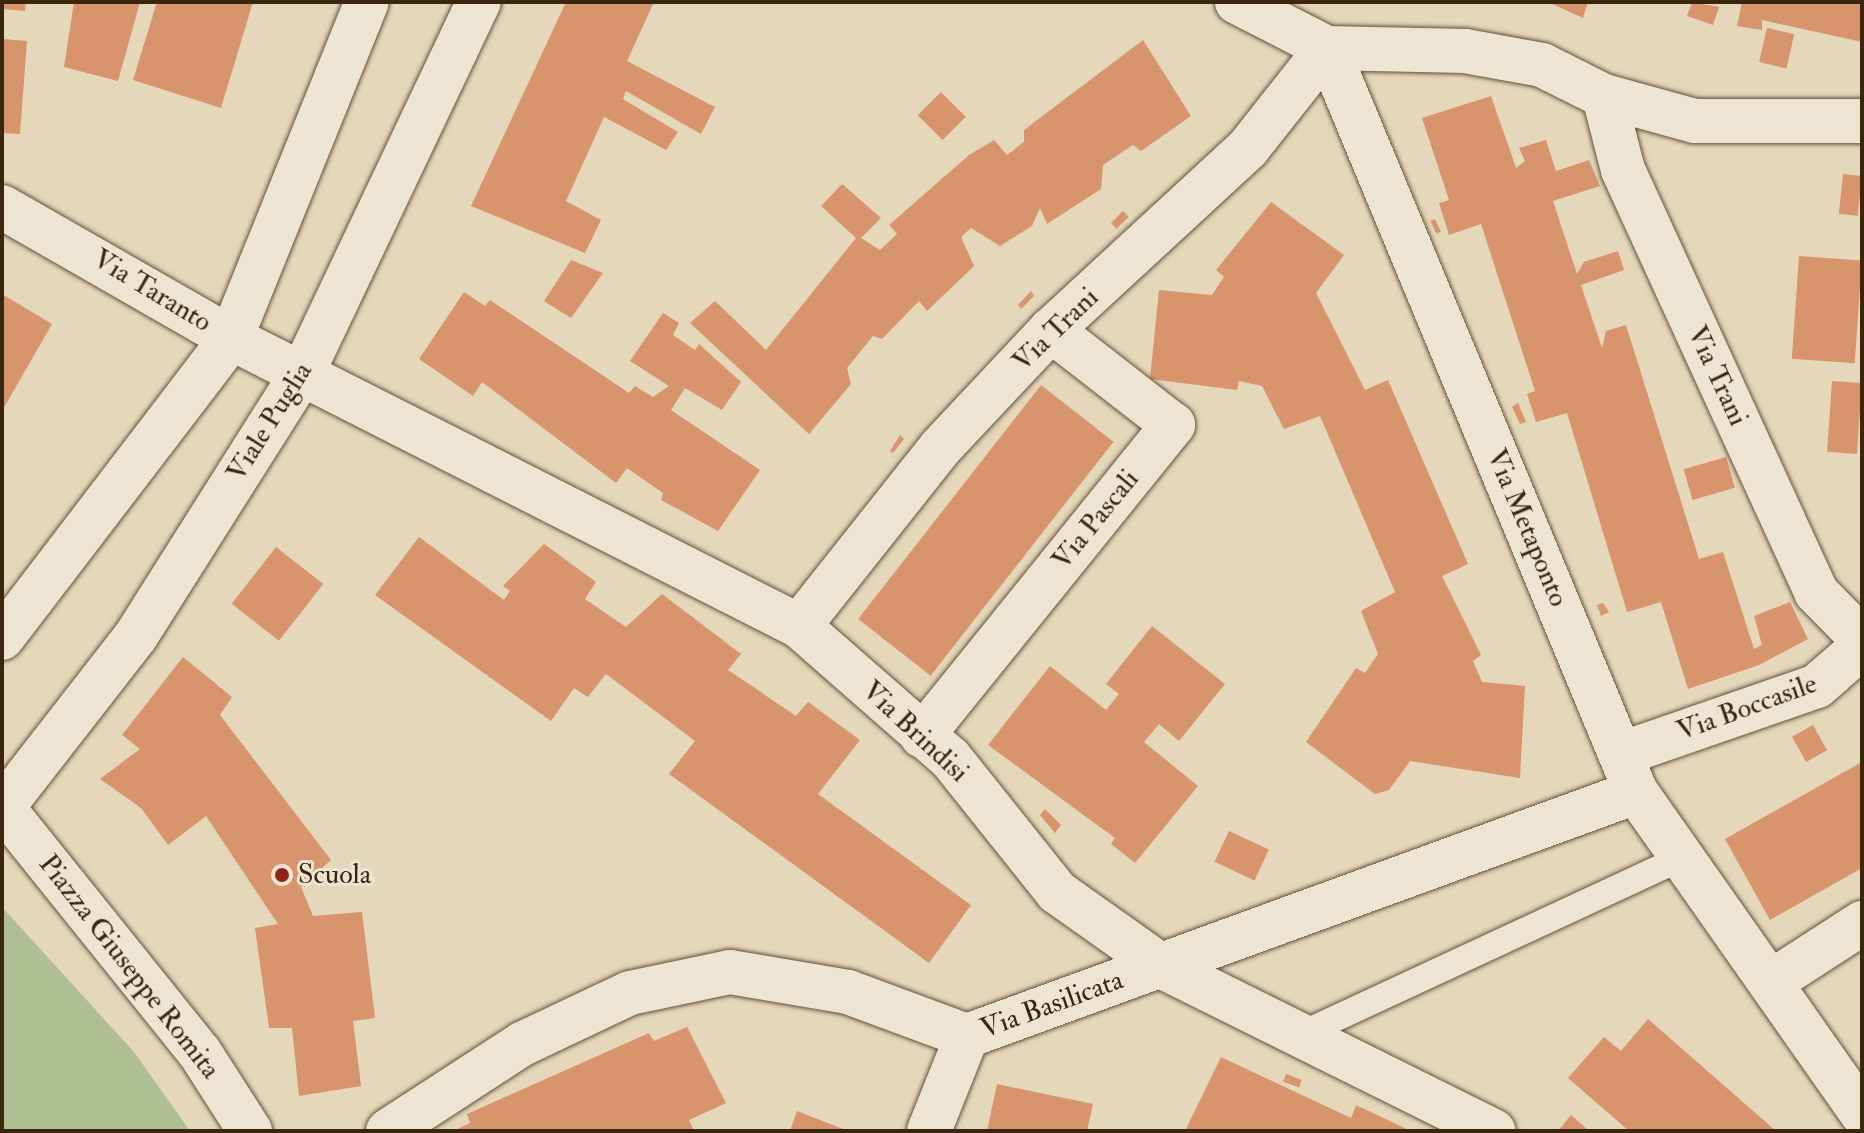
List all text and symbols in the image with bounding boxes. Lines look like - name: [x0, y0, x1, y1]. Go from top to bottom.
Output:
- street label: Via Taranto: [87, 243, 217, 339]
- street label: Via Trani: [1006, 281, 1106, 379]
- street label: Via Trani: [1679, 321, 1755, 431]
- street label: Viale Puglia: [220, 356, 320, 488]
- street label: Via Metaponto: [1479, 444, 1575, 612]
- street label: Via Pascali: [1046, 463, 1146, 577]
- street label: Via Boccasile: [1673, 667, 1821, 749]
- street label: Via Brindisi: [855, 674, 975, 790]
- street label: Piazza Giuseppe Romita: [31, 848, 227, 1086]
- place label: Scuola: [298, 858, 371, 892]
- marker: Scuola: [273, 866, 291, 884]
- street label: Via Basilicata: [976, 964, 1128, 1046]

